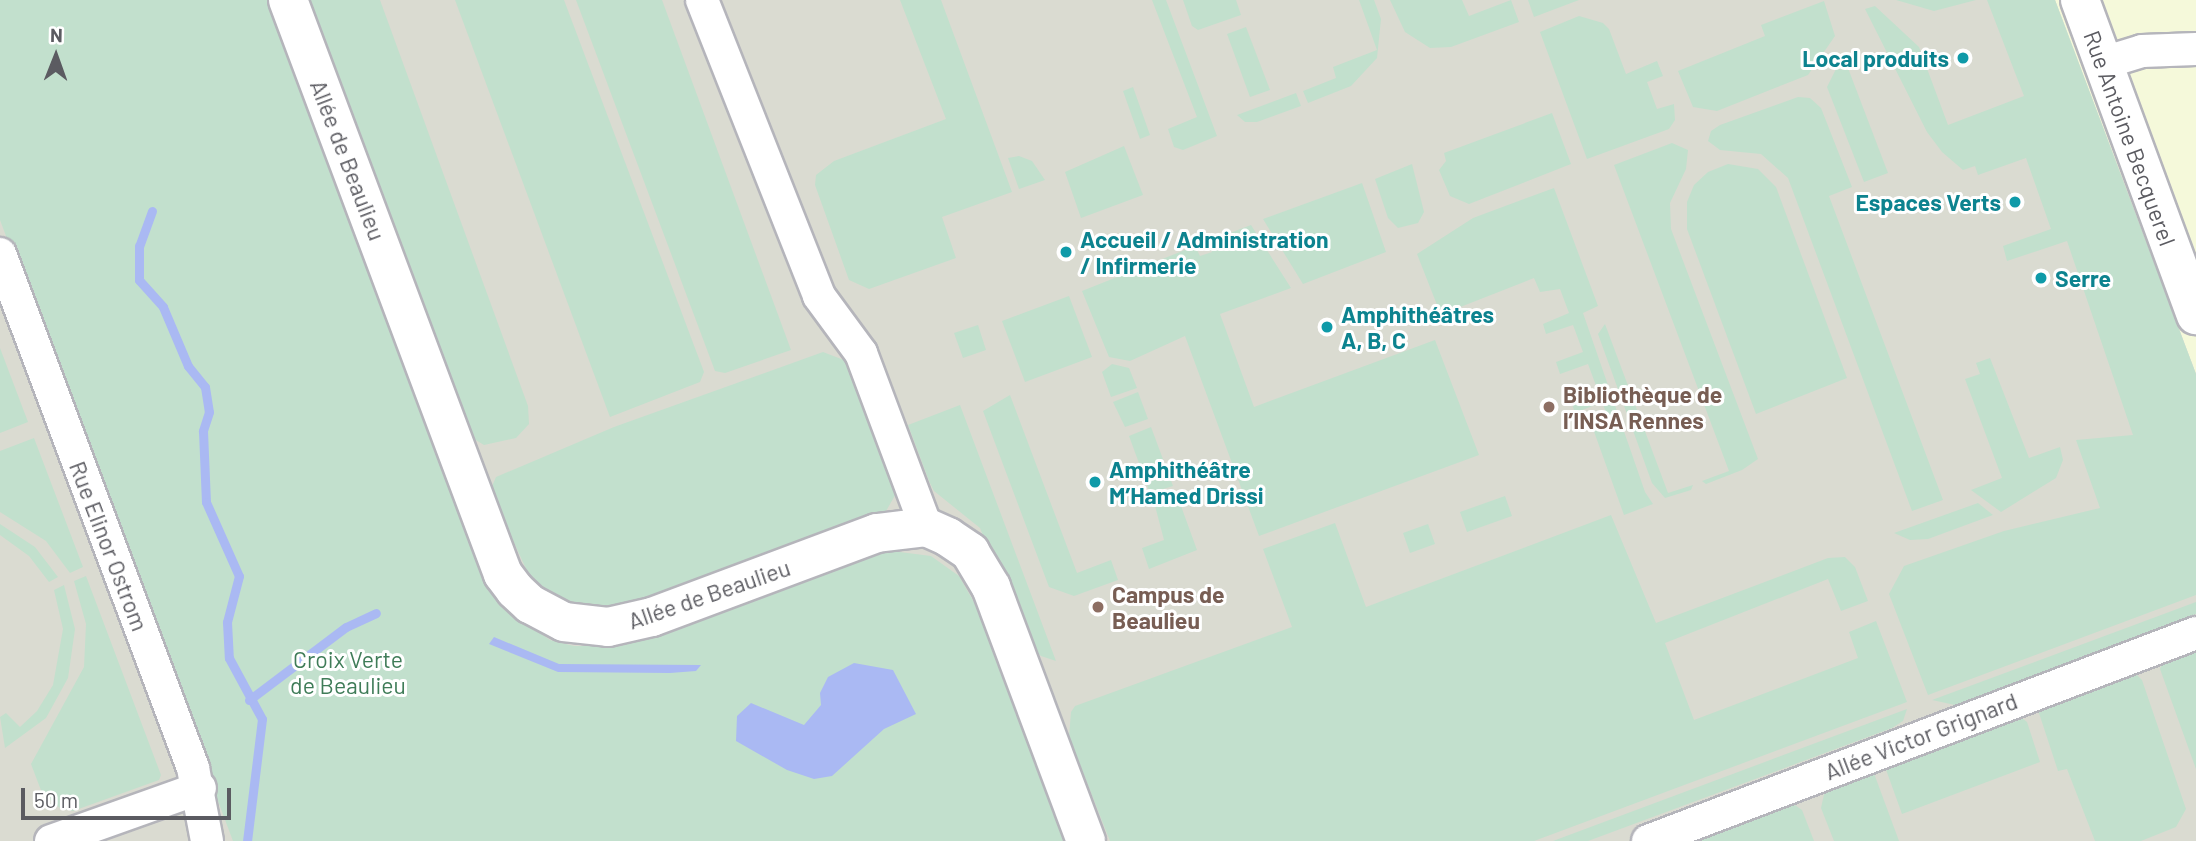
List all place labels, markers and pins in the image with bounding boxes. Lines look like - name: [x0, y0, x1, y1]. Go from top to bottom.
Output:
- place label: Local produits: [1802, 44, 1949, 72]
- marker: Local produits: [1955, 50, 1971, 66]
- place label: Espaces Verts: [1855, 188, 2001, 216]
- marker: Espaces Verts: [2007, 194, 2023, 210]
- place label: Accueil / Administration / Infirmerie: [1080, 225, 1329, 279]
- marker: Accueil / Administration / Infirmerie: [1058, 244, 1074, 260]
- place label: Serre: [2055, 264, 2111, 292]
- marker: Serre: [2033, 270, 2049, 286]
- place label: Amphithéâtres A, B, C: [1341, 300, 1494, 354]
- marker: Amphithéâtres A, B, C: [1319, 319, 1335, 335]
- place label: Bibliothèque de l’INSA Rennes: [1563, 380, 1722, 434]
- marker: Bibliothèque de l’INSA Rennes: [1541, 399, 1557, 415]
- place label: Amphithéâtre M’Hamed Drissi: [1109, 455, 1264, 509]
- marker: Amphithéâtre M’Hamed Drissi: [1087, 474, 1103, 490]
- place label: Campus de Beaulieu: [1112, 580, 1225, 634]
- marker: Campus de Beaulieu: [1090, 599, 1106, 615]

